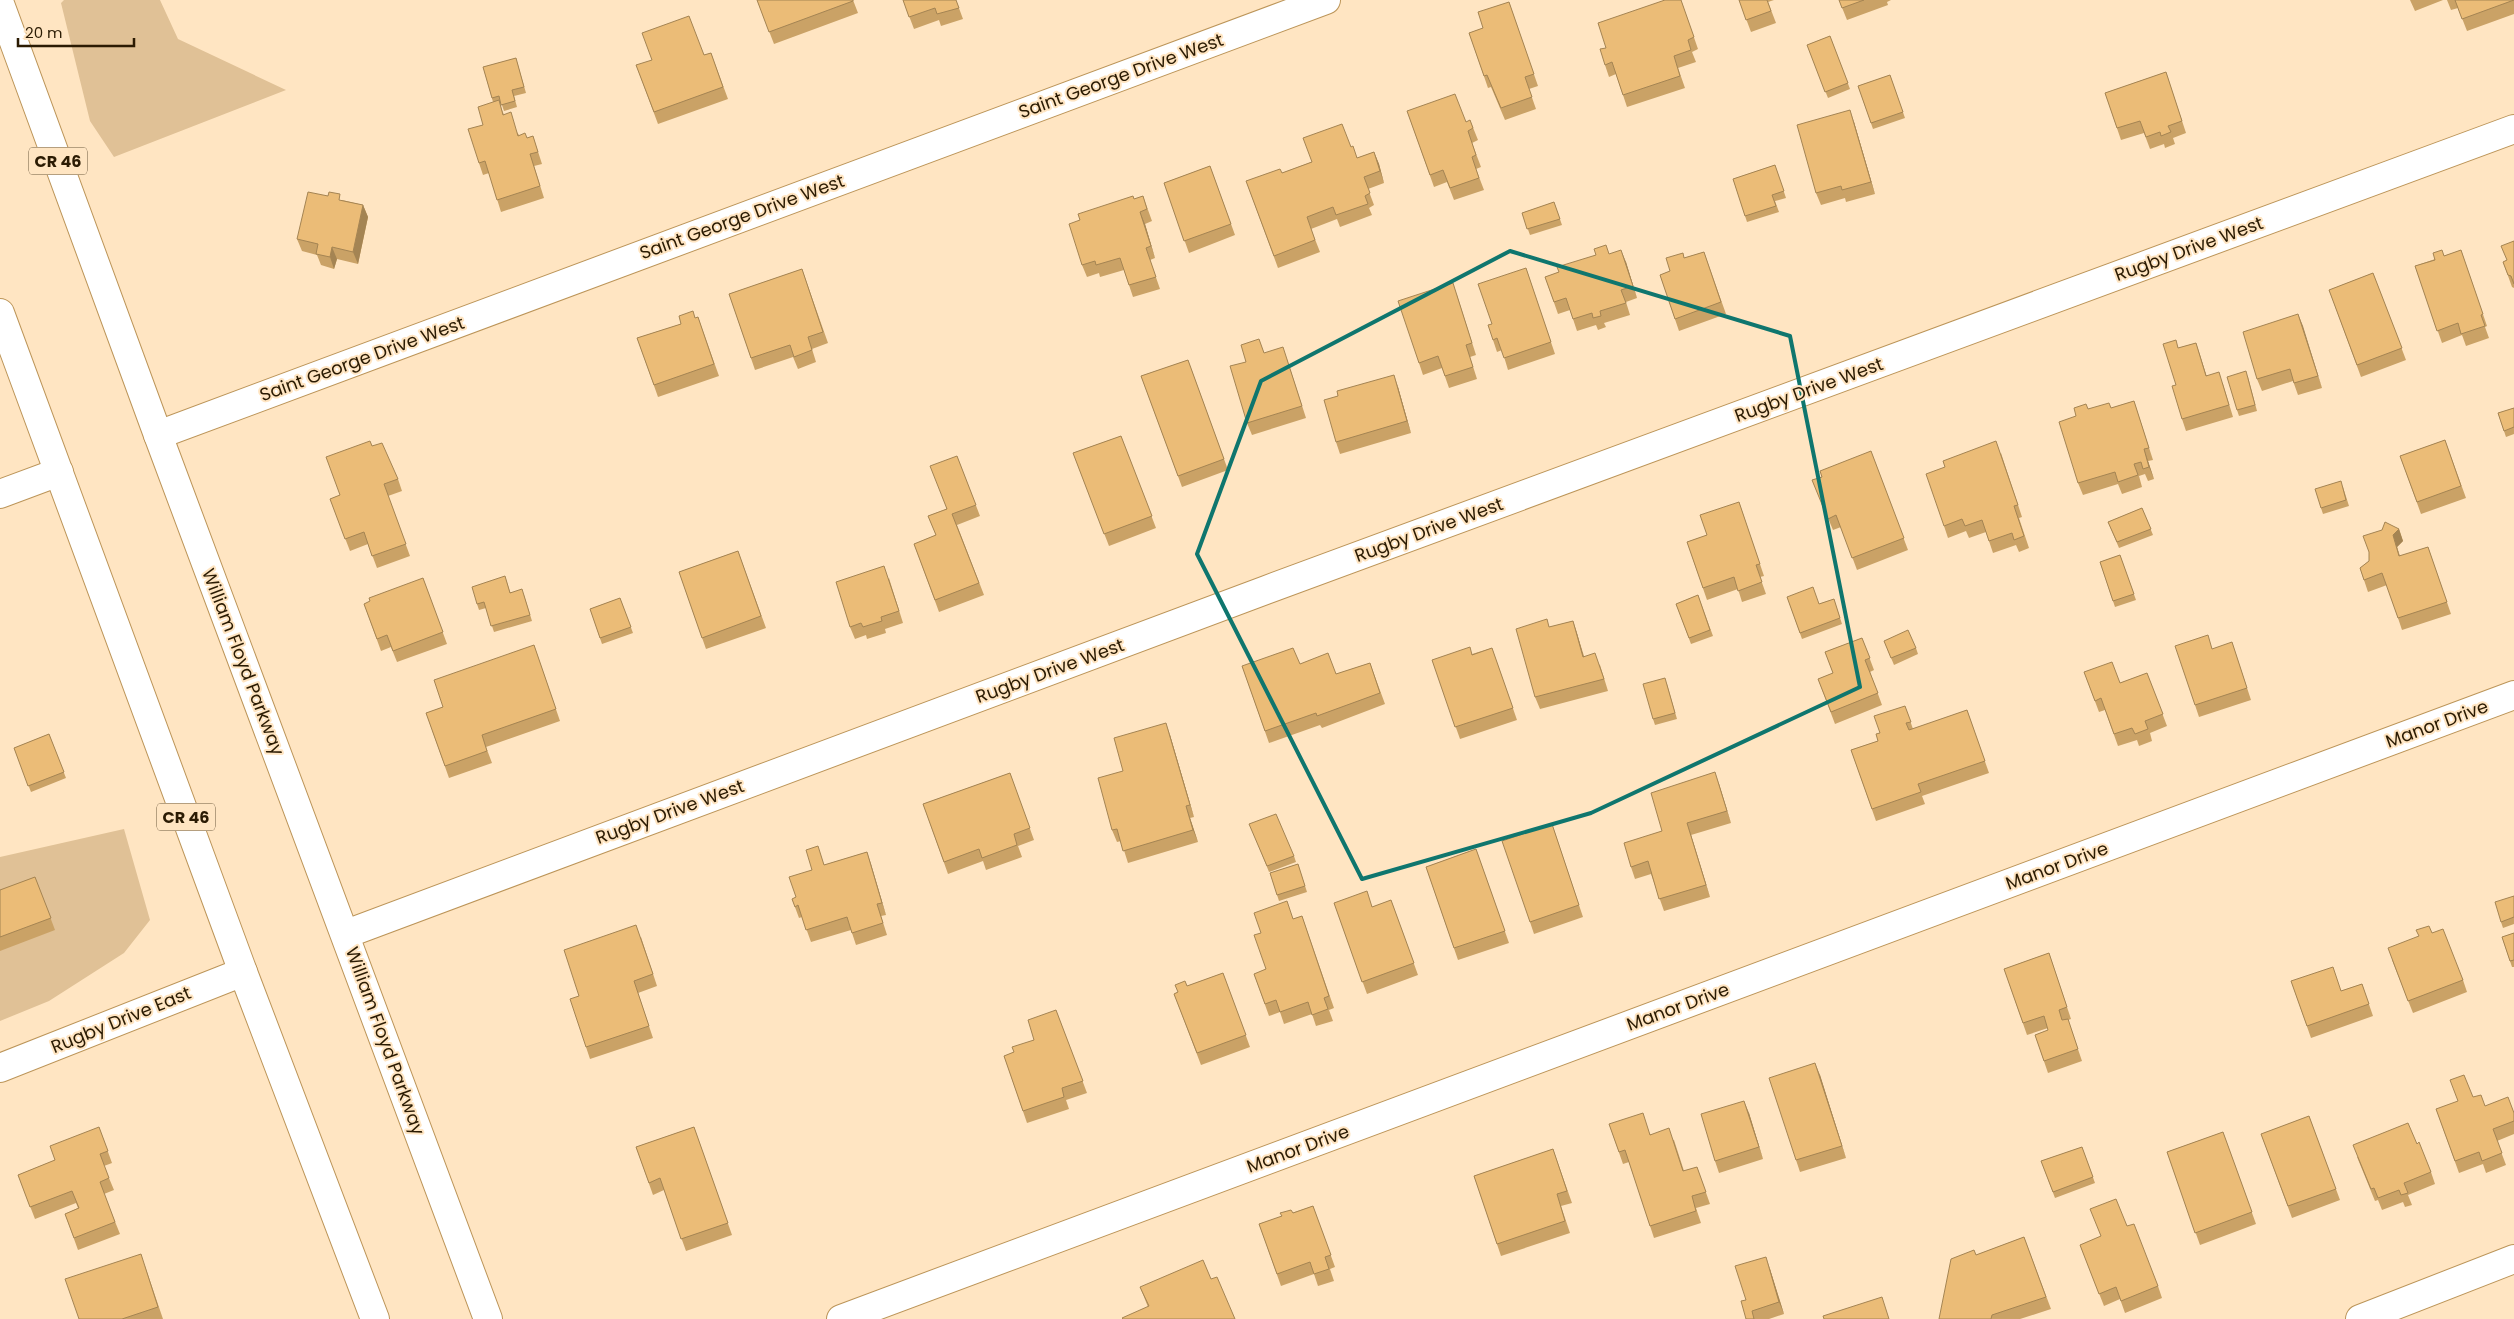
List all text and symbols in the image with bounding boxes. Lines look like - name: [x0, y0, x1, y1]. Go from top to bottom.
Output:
- scale bar: [18, 15, 134, 47]
- text: 20 m: [25, 22, 63, 43]
- street label: Saint George Drive West: [1015, 27, 1227, 124]
- road number: CR 46: [29, 148, 87, 175]
- street label: Saint George Drive West: [636, 168, 848, 265]
- street label: Rugby Drive West: [2111, 210, 2267, 287]
- street label: Saint George Drive West: [256, 310, 468, 407]
- street label: Rugby Drive West: [1731, 351, 1887, 428]
- street label: Rugby Drive West: [1351, 491, 1507, 568]
- street label: William Floyd Parkway: [196, 565, 291, 759]
- street label: Rugby Drive West: [972, 632, 1128, 709]
- street label: Manor Drive: [2382, 693, 2492, 754]
- street label: Rugby Drive West: [592, 773, 748, 850]
- road number: CR 46: [157, 804, 215, 830]
- street label: Manor Drive: [2002, 835, 2112, 896]
- street label: William Floyd Parkway: [340, 943, 431, 1138]
- street label: Manor Drive: [1623, 976, 1733, 1037]
- street label: Rugby Drive East: [47, 980, 195, 1059]
- street label: Manor Drive: [1243, 1118, 1353, 1179]

